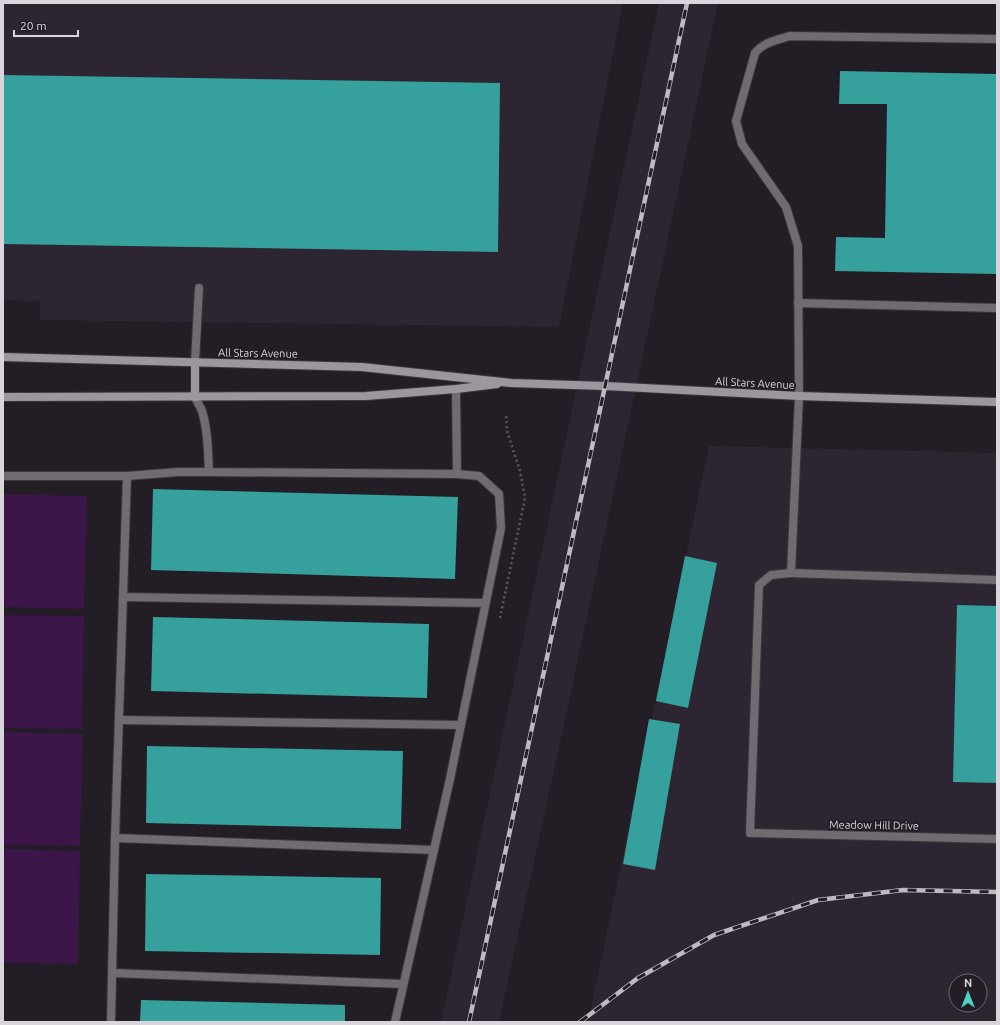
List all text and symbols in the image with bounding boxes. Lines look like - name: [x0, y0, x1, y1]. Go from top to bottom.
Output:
- scale bar: [14, 12, 78, 38]
- text: 20 m: [20, 19, 47, 32]
- street label: All Stars Avenue: [218, 346, 298, 360]
- street label: All Stars Avenue: [715, 375, 795, 391]
- street label: Meadow Hill Drive: [829, 818, 919, 832]
- north arrow: [948, 973, 988, 1013]
- text: N: [964, 977, 972, 989]

